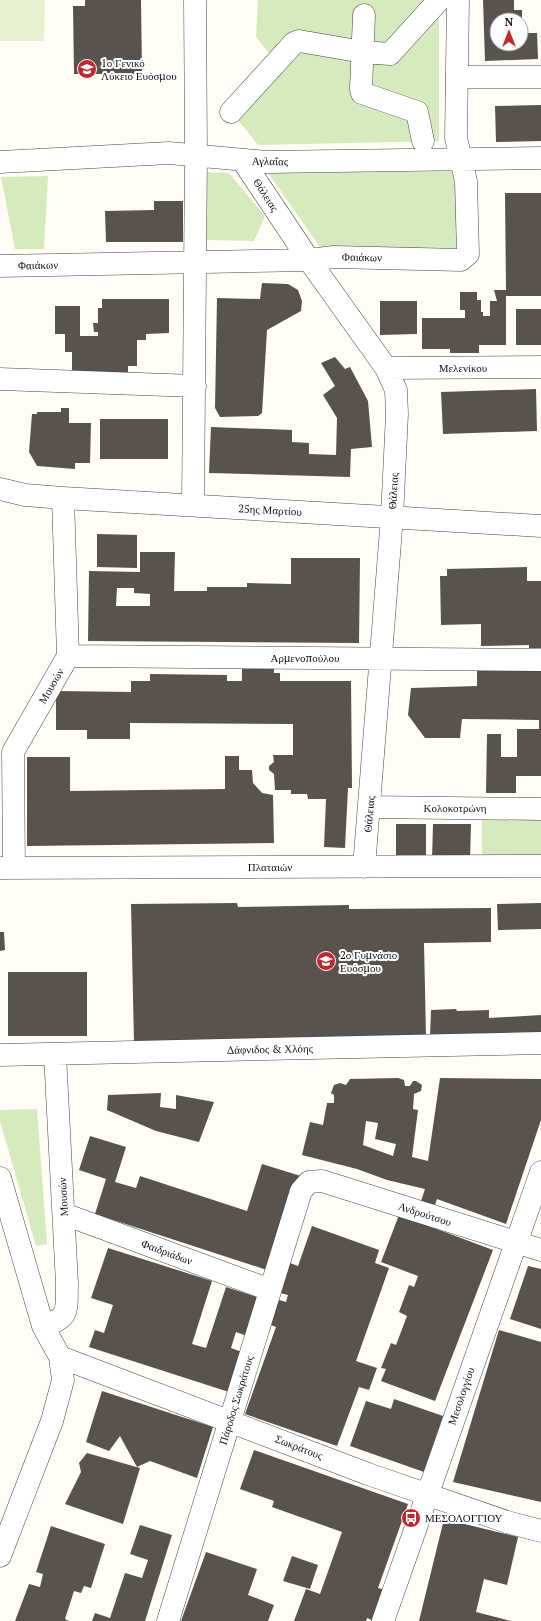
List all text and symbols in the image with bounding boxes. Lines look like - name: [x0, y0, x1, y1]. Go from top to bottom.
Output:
- north arrow: [489, 12, 529, 52]
- text: N: [505, 15, 514, 29]
- place label: 1ο Γενικό Λύκειο Ευόσμου: [101, 56, 177, 83]
- school or university icon: 1ο Γενικό Λύκειο Ευόσμου: [76, 58, 98, 80]
- street label: Αγλαΐας: [252, 154, 289, 168]
- street label: Θάλειας: [250, 176, 282, 215]
- street label: Φαιάκων: [342, 250, 382, 264]
- street label: Φαιάκων: [18, 258, 58, 272]
- street label: Μελενίκου: [439, 361, 488, 375]
- street label: Θάλειας: [385, 472, 401, 510]
- street label: 25ης Μαρτίου: [238, 501, 303, 519]
- street label: Αρμενοπούλου: [271, 651, 340, 665]
- street label: Μουσών: [35, 666, 67, 706]
- street label: Θάλειας: [360, 794, 378, 833]
- street label: Κολοκοτρώνη: [424, 801, 487, 815]
- street label: Πλαταιών: [248, 860, 292, 874]
- place label: 2ο Γυμνάσιο Ευόσμου: [340, 948, 398, 975]
- school or university icon: 2ο Γυμνάσιο Ευόσμου: [315, 950, 337, 972]
- street label: Δάφνιδος & Χλόης: [227, 1041, 314, 1057]
- street label: Μουσών: [55, 1177, 71, 1217]
- street label: Ανδρούτσου: [397, 1199, 454, 1229]
- street label: Φαιδριάδων: [139, 1236, 195, 1268]
- street label: Πάροδος Σωκράτους: [216, 1353, 256, 1446]
- street label: Μεσολογγίου: [445, 1365, 478, 1427]
- street label: Σωκράτους: [273, 1431, 326, 1463]
- bus stop icon: ΜΕΣΟΛΟΓΓΙΟΥ: [400, 1507, 422, 1529]
- place label: ΜΕΣΟΛΟΓΓΙΟΥ: [425, 1511, 503, 1525]

